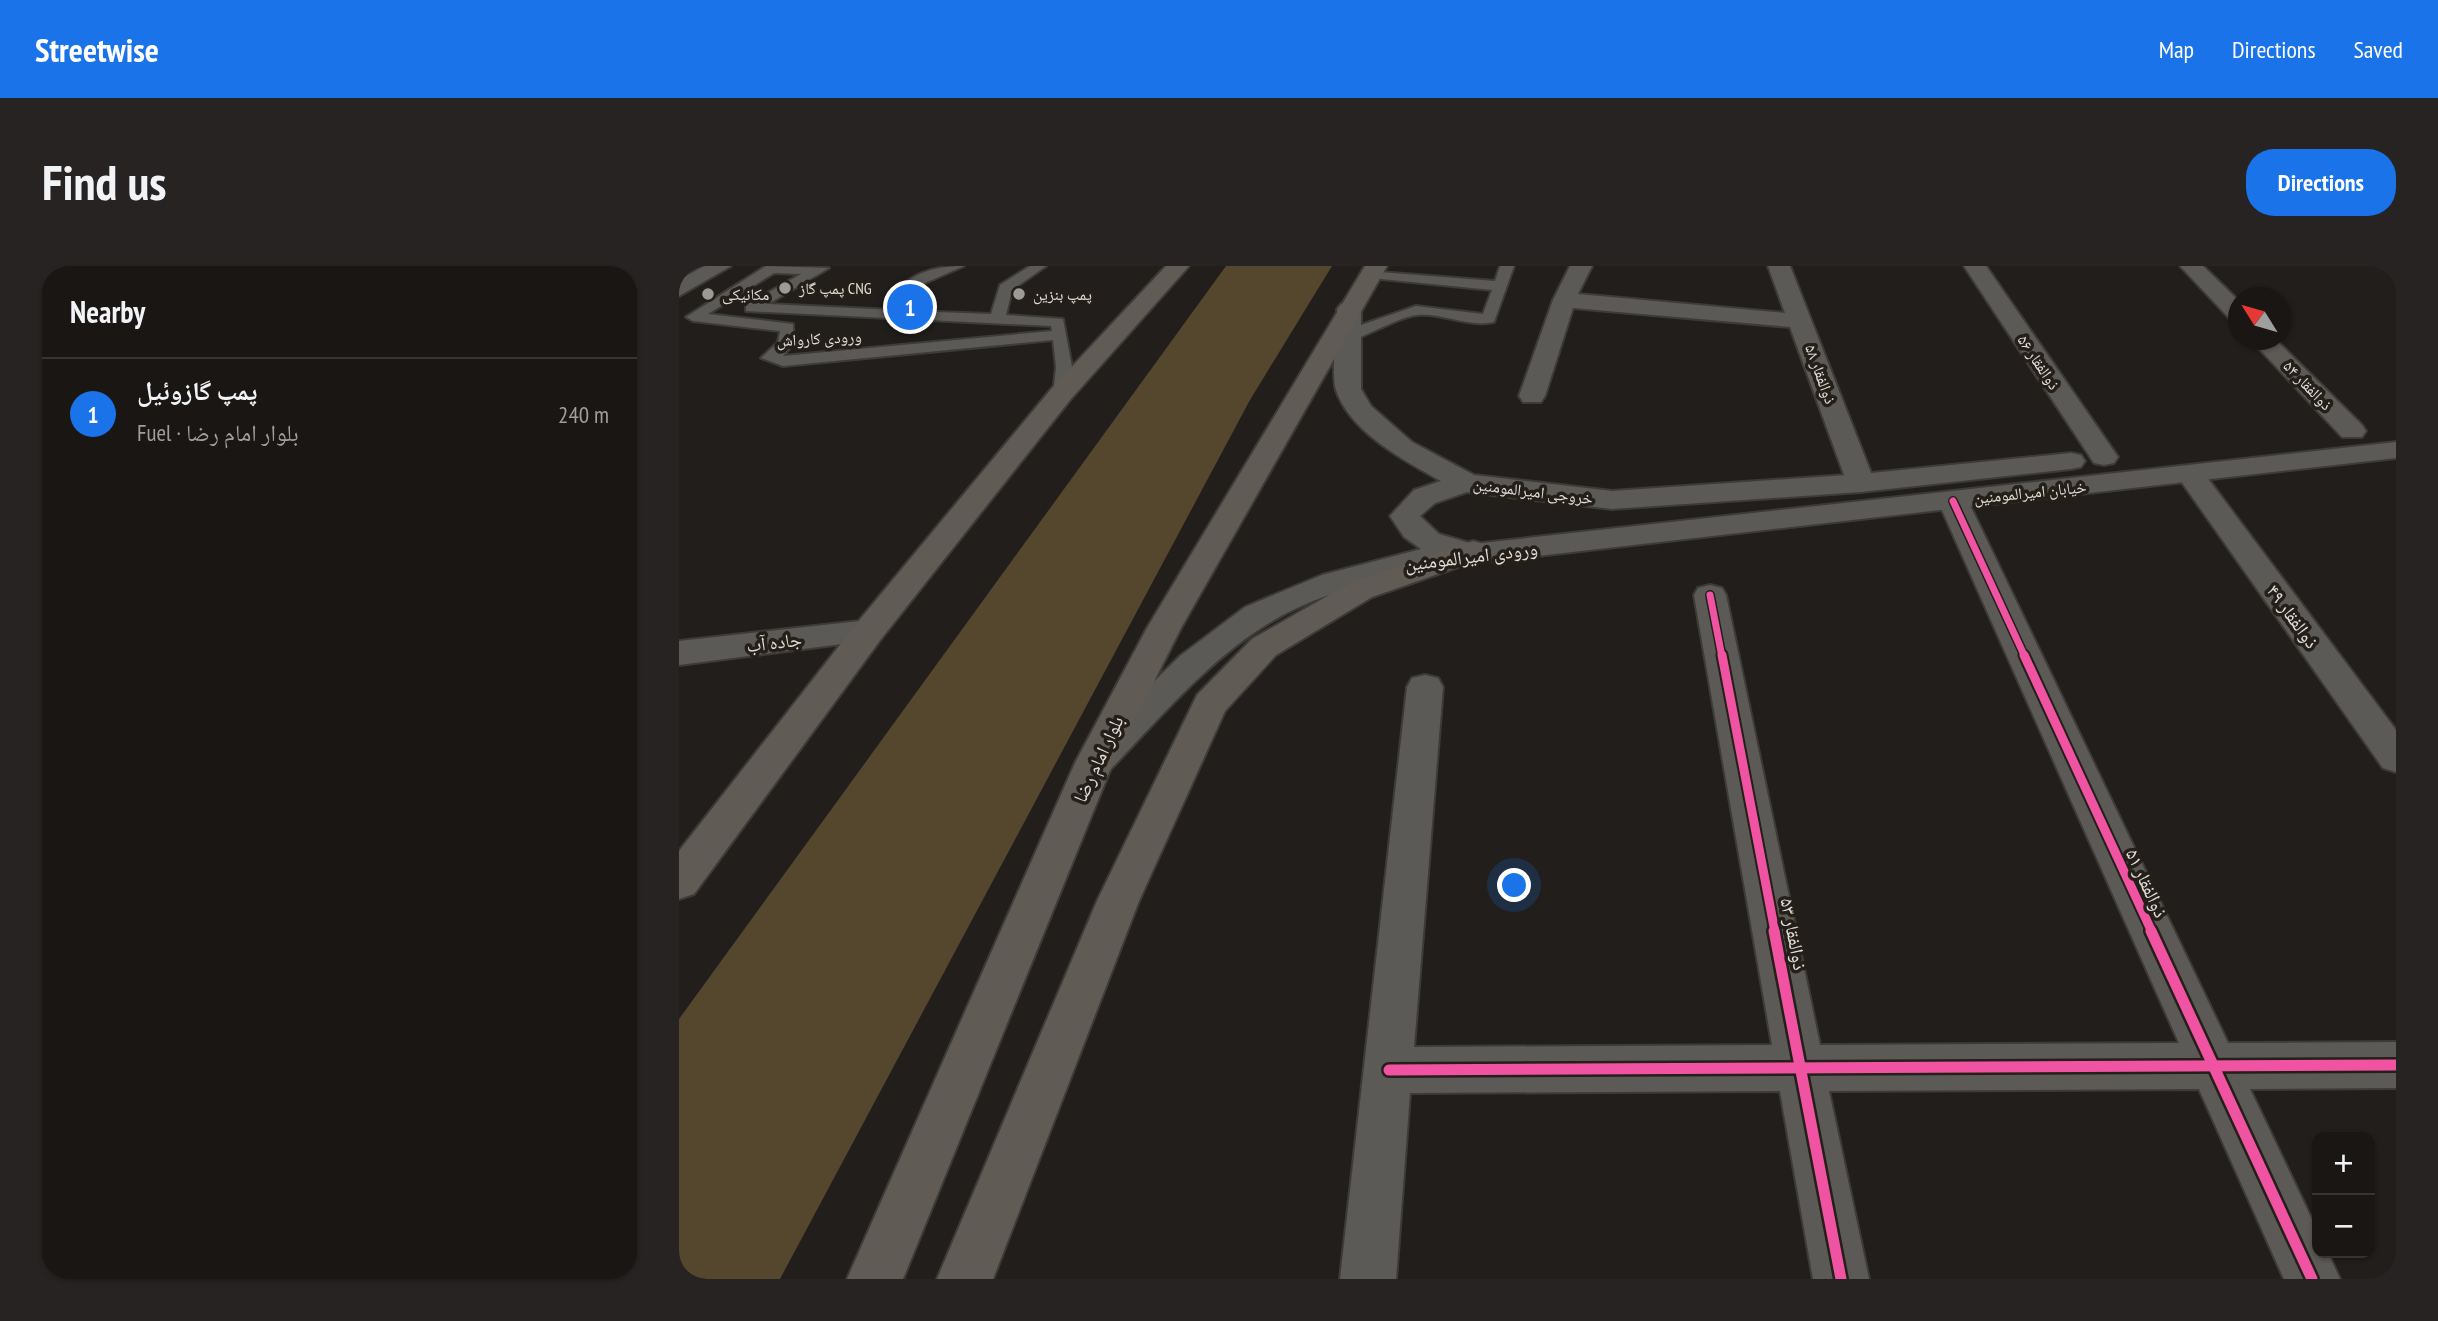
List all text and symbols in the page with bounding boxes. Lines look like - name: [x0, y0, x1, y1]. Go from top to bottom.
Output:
- text: Streetwise: [35, 28, 159, 71]
- text: Map: [2159, 34, 2194, 65]
- text: Directions: [2232, 34, 2316, 65]
- text: Saved: [2354, 34, 2403, 65]
- button: Directions: [2246, 149, 2396, 216]
- text: Find us: [42, 150, 166, 214]
- place label: پمپ گاز CNG: [798, 278, 872, 298]
- marker: پمپ گاز CNG: [777, 280, 793, 296]
- pin: 1: [887, 281, 933, 333]
- place label: مکانیکی: [722, 284, 769, 305]
- place label: پمپ بنزین: [1033, 284, 1092, 305]
- marker: مکانیکی: [700, 286, 716, 302]
- marker: پمپ بنزین: [1011, 286, 1027, 302]
- north arrow: [2228, 287, 2291, 350]
- text: Nearby: [70, 292, 145, 331]
- street label: ورودی کارواش: [776, 326, 862, 351]
- street label: ذوالفقار ۵۶: [2013, 331, 2065, 393]
- street label: ذوالفقار ۵۸: [1801, 342, 1841, 406]
- street label: ذوالفقار ۵۴: [2279, 356, 2337, 414]
- text: پمپ گازوئیل: [137, 374, 258, 407]
- text: 1: [88, 400, 99, 429]
- text: 240 m: [558, 400, 609, 429]
- text: Fuel · بلوار امام رضا: [137, 418, 299, 447]
- street label: خروجی امیرالمومنین: [1472, 474, 1594, 509]
- street label: خیابان امیرالمومنین: [1973, 476, 2087, 509]
- street label: ورودی امیرالمومنین: [1403, 536, 1539, 576]
- street label: ذوالفقار ۴۹: [2262, 579, 2324, 653]
- street label: جاده آب: [745, 627, 803, 657]
- street label: بلوار امام رضا: [1067, 712, 1130, 807]
- street label: ذوالفقار ۵۱: [2121, 845, 2173, 921]
- your location: [1497, 868, 1531, 902]
- street label: ذوالفقار ۵۳: [1775, 896, 1813, 972]
- map controls: [2312, 1132, 2375, 1258]
- button: +: [2312, 1132, 2375, 1195]
- button: −: [2312, 1195, 2375, 1258]

